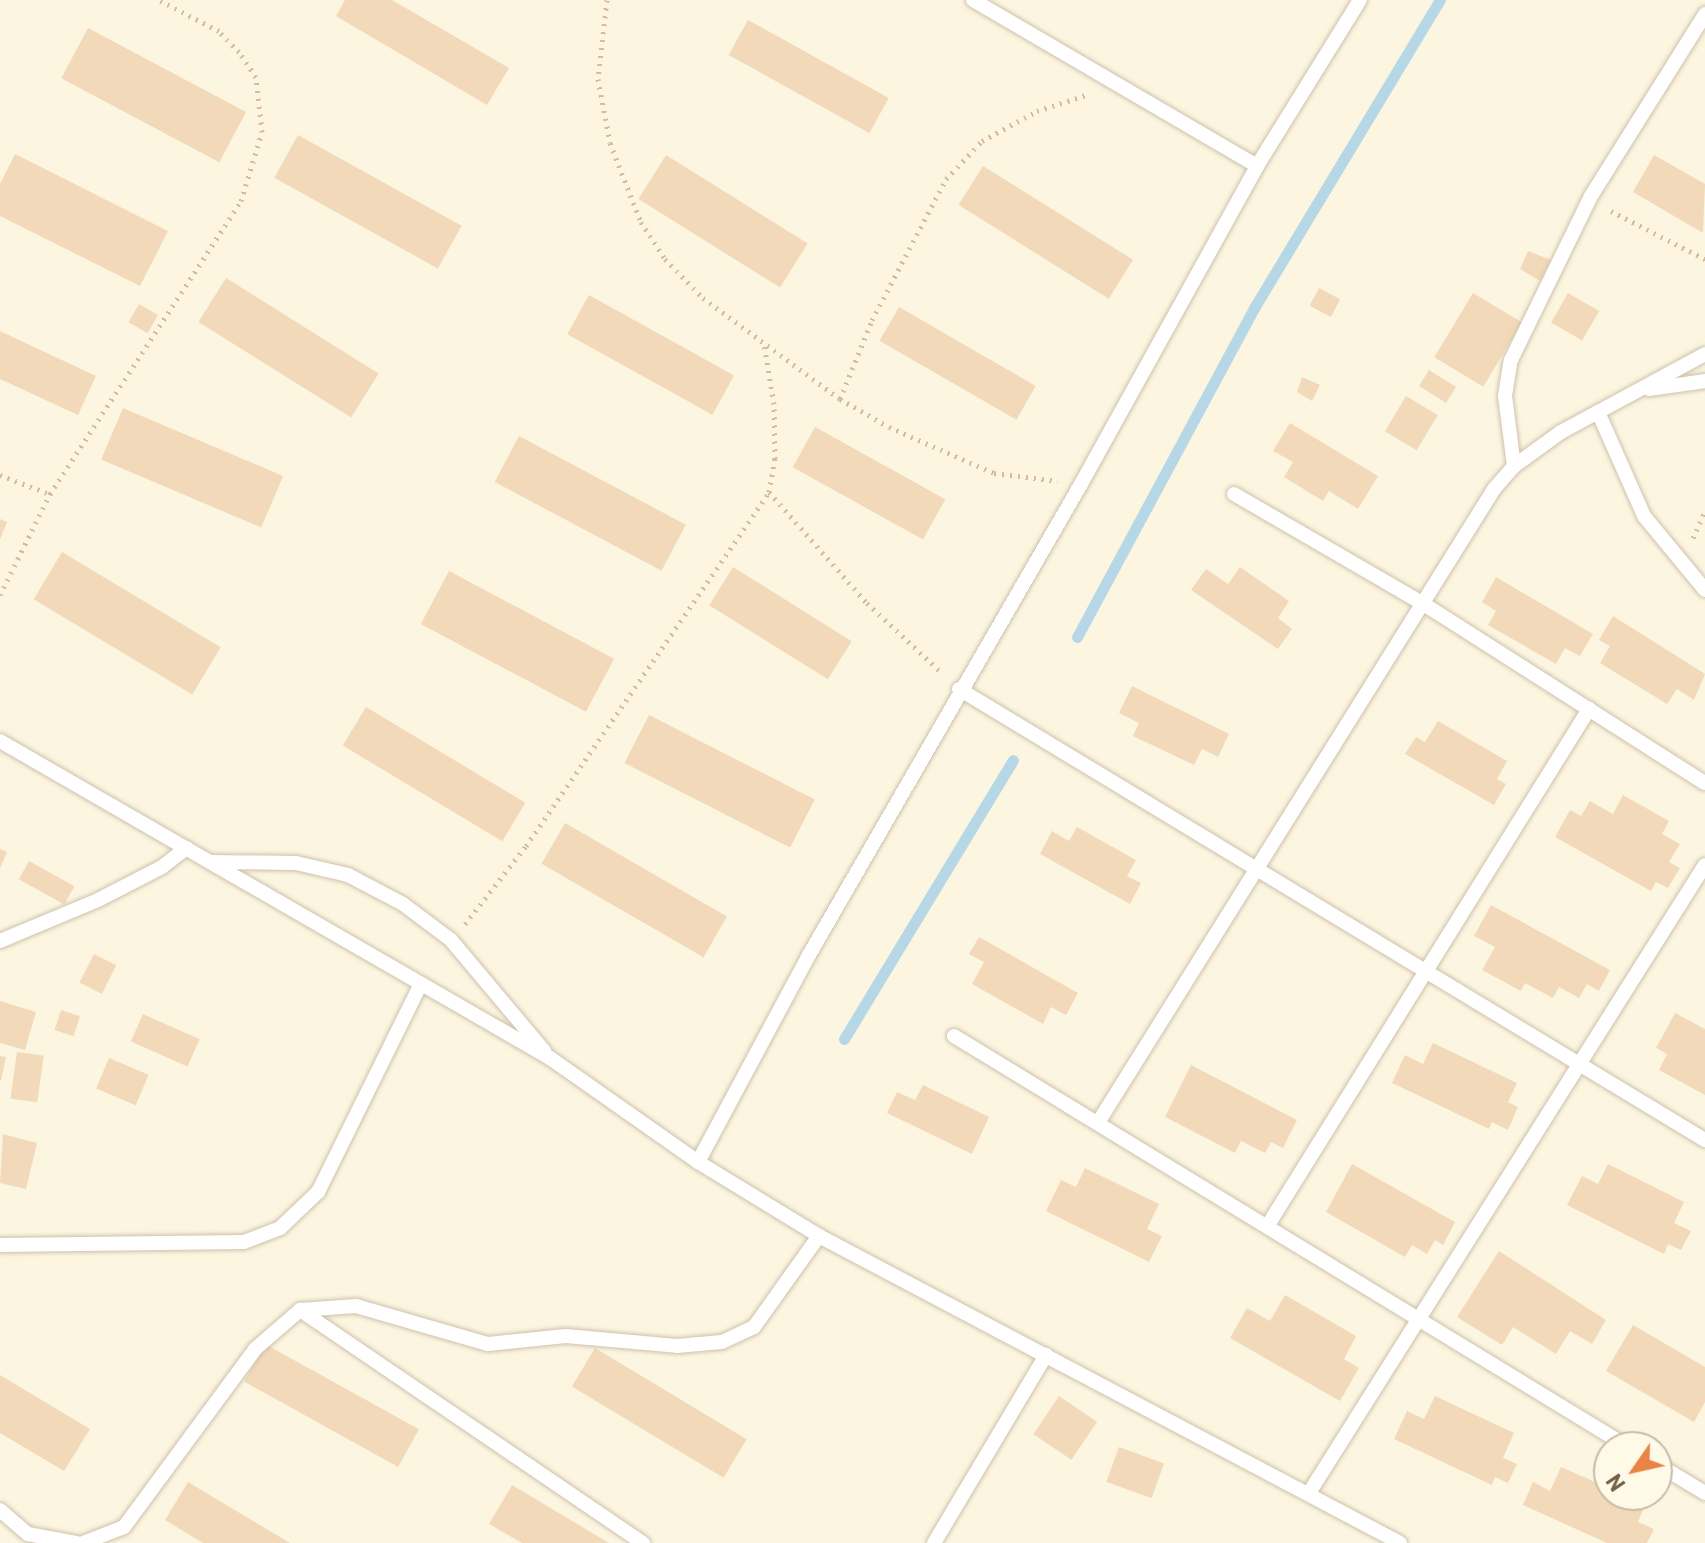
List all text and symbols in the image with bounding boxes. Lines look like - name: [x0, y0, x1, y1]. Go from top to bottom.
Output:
- north arrow: [1593, 1431, 1673, 1511]
- text: N: [1600, 1470, 1630, 1497]

